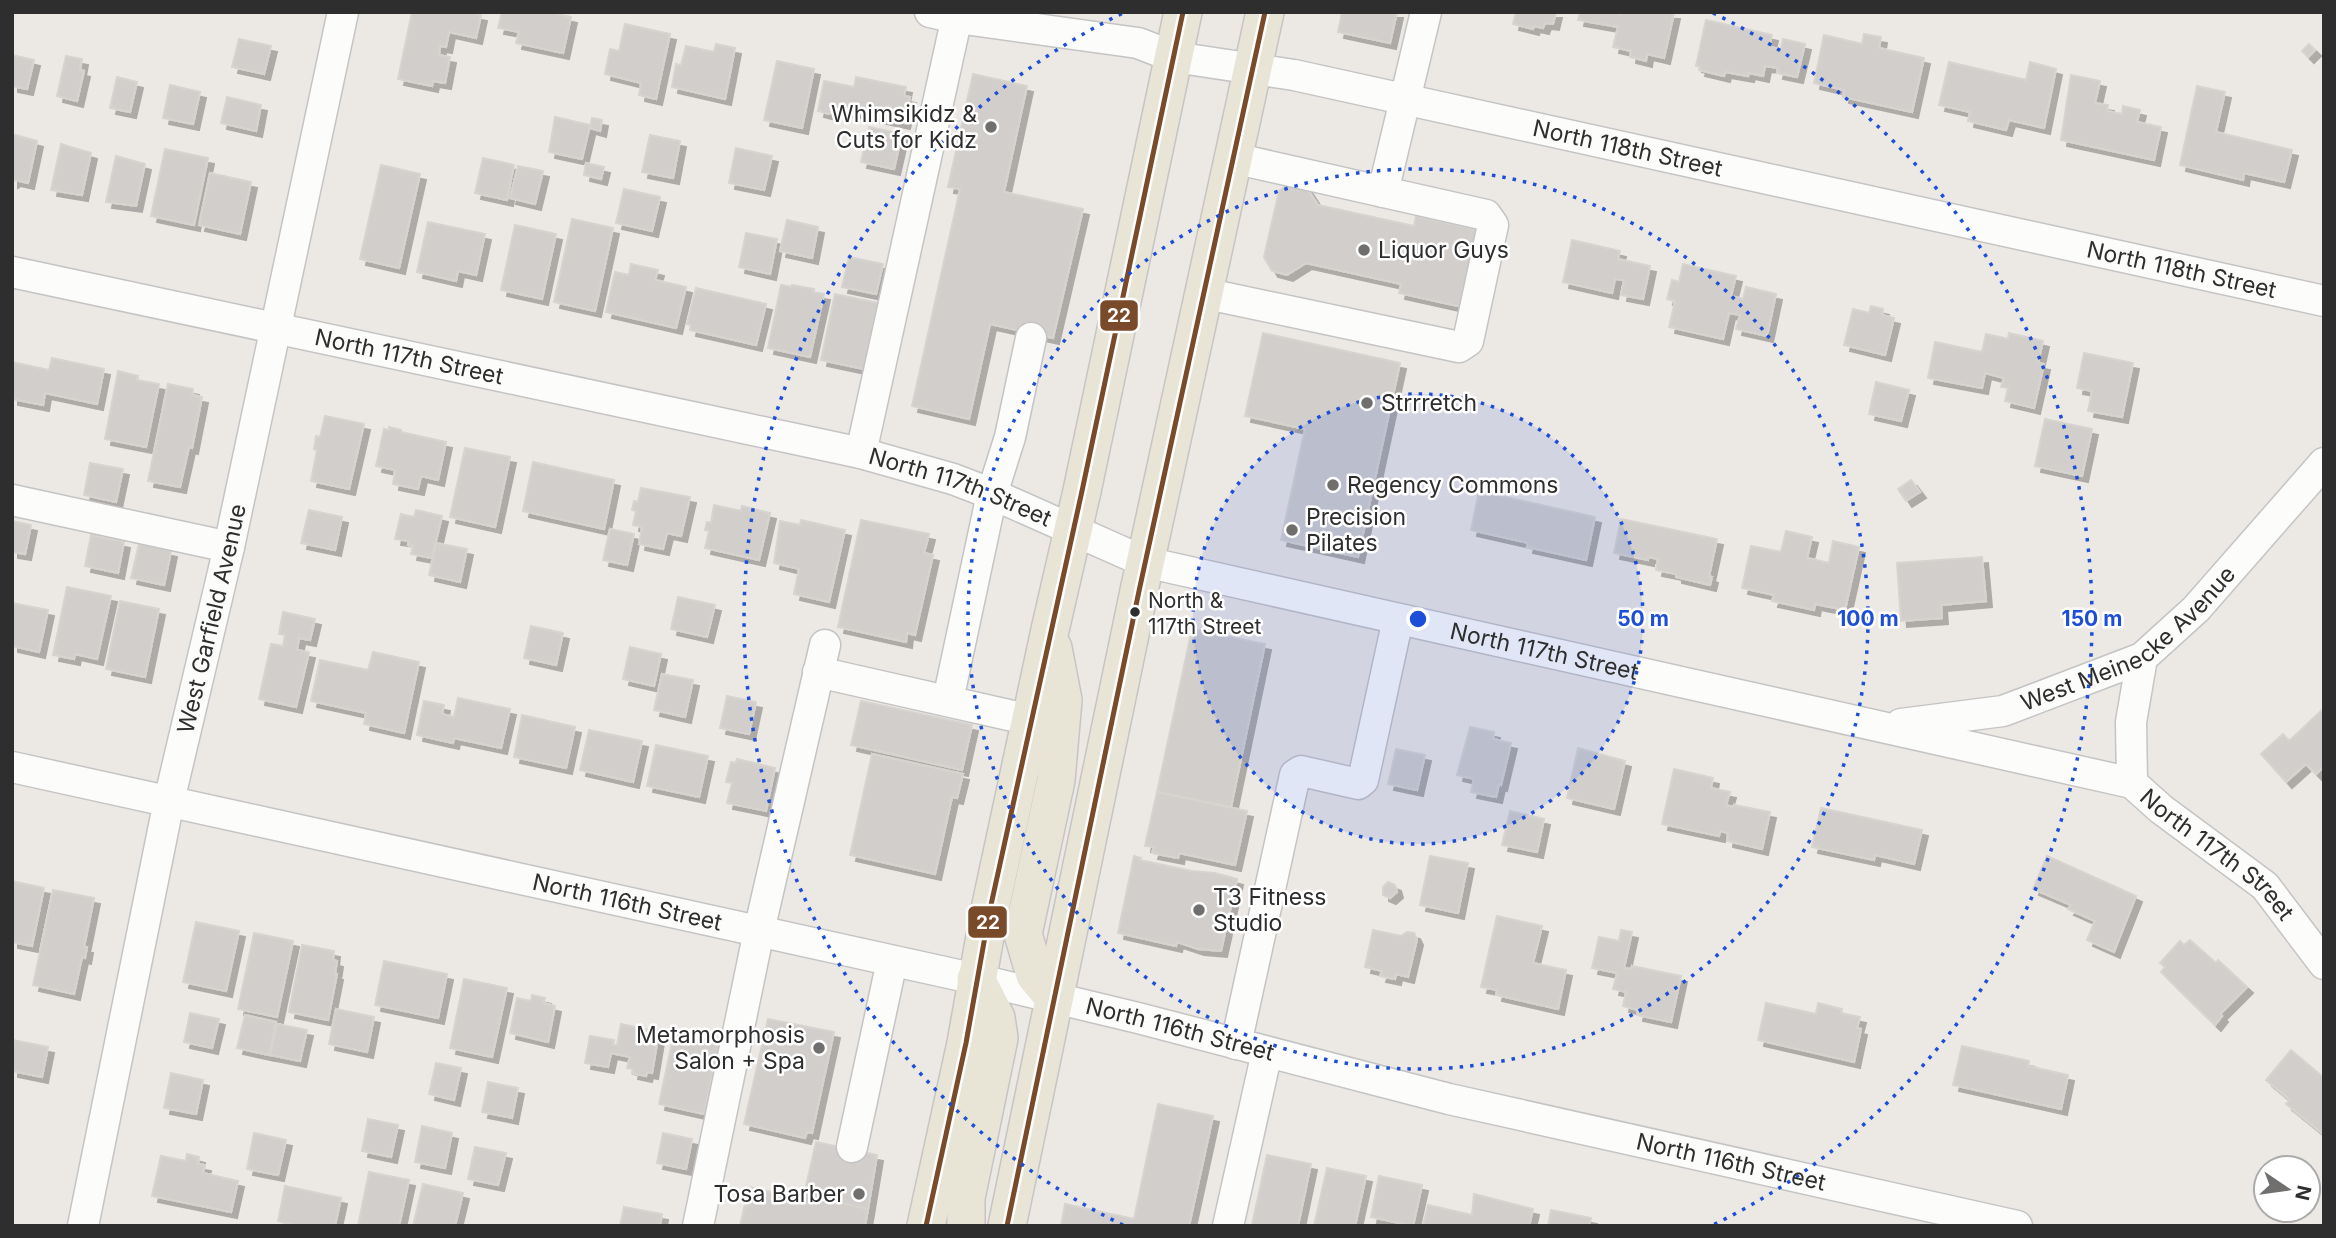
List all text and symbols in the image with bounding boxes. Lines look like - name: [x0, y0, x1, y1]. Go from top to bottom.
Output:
- place label: Whimsikidz & Cuts for Kidz: [831, 100, 977, 154]
- street label: North 118th Street: [1530, 114, 1726, 183]
- marker: Whimsikidz & Cuts for Kidz: [983, 119, 999, 135]
- street label: North 118th Street: [2084, 235, 2279, 304]
- place label: Liquor Guys: [1378, 236, 1509, 264]
- marker: Liquor Guys: [1356, 242, 1372, 258]
- line badge: 22: [1099, 299, 1139, 332]
- text: 22: [1107, 304, 1131, 327]
- street label: North 117th Street: [312, 323, 506, 390]
- place label: Strrretch: [1381, 389, 1477, 417]
- marker: Strrretch: [1359, 395, 1375, 411]
- street label: North 117th Street: [866, 442, 1056, 533]
- place label: Regency Commons: [1347, 471, 1558, 499]
- marker: Regency Commons: [1325, 477, 1341, 493]
- street label: West Garfield Avenue: [171, 501, 252, 736]
- place label: Precision Pilates: [1306, 503, 1406, 557]
- marker: Precision Pilates: [1284, 522, 1300, 538]
- street label: West Meinecke Avenue: [2017, 560, 2241, 717]
- place label: North & 117th Street: [1148, 588, 1262, 639]
- marker: North & 117th Street: [1128, 605, 1142, 619]
- text: 50 m: [1617, 606, 1669, 631]
- text: 100 m: [1837, 606, 1899, 631]
- text: 150 m: [2062, 606, 2122, 631]
- centre of rings: [1406, 607, 1430, 631]
- street label: North 117th Street: [1447, 617, 1641, 686]
- street label: North 117th Street: [2134, 783, 2300, 926]
- street label: North 116th Street: [530, 868, 725, 937]
- place label: T3 Fitness Studio: [1213, 883, 1326, 937]
- marker: T3 Fitness Studio: [1191, 902, 1207, 918]
- line badge: 22: [967, 905, 1008, 939]
- text: 22: [976, 911, 1000, 934]
- street label: North 116th Street: [1083, 992, 1277, 1067]
- place label: Metamorphosis Salon + Spa: [636, 1021, 805, 1075]
- marker: Metamorphosis Salon + Spa: [811, 1040, 827, 1056]
- street label: North 116th Street: [1634, 1127, 1829, 1197]
- north arrow: [2252, 1154, 2322, 1224]
- place label: Tosa Barber: [714, 1180, 845, 1208]
- text: N: [2290, 1183, 2316, 1202]
- marker: Tosa Barber: [851, 1186, 867, 1202]

